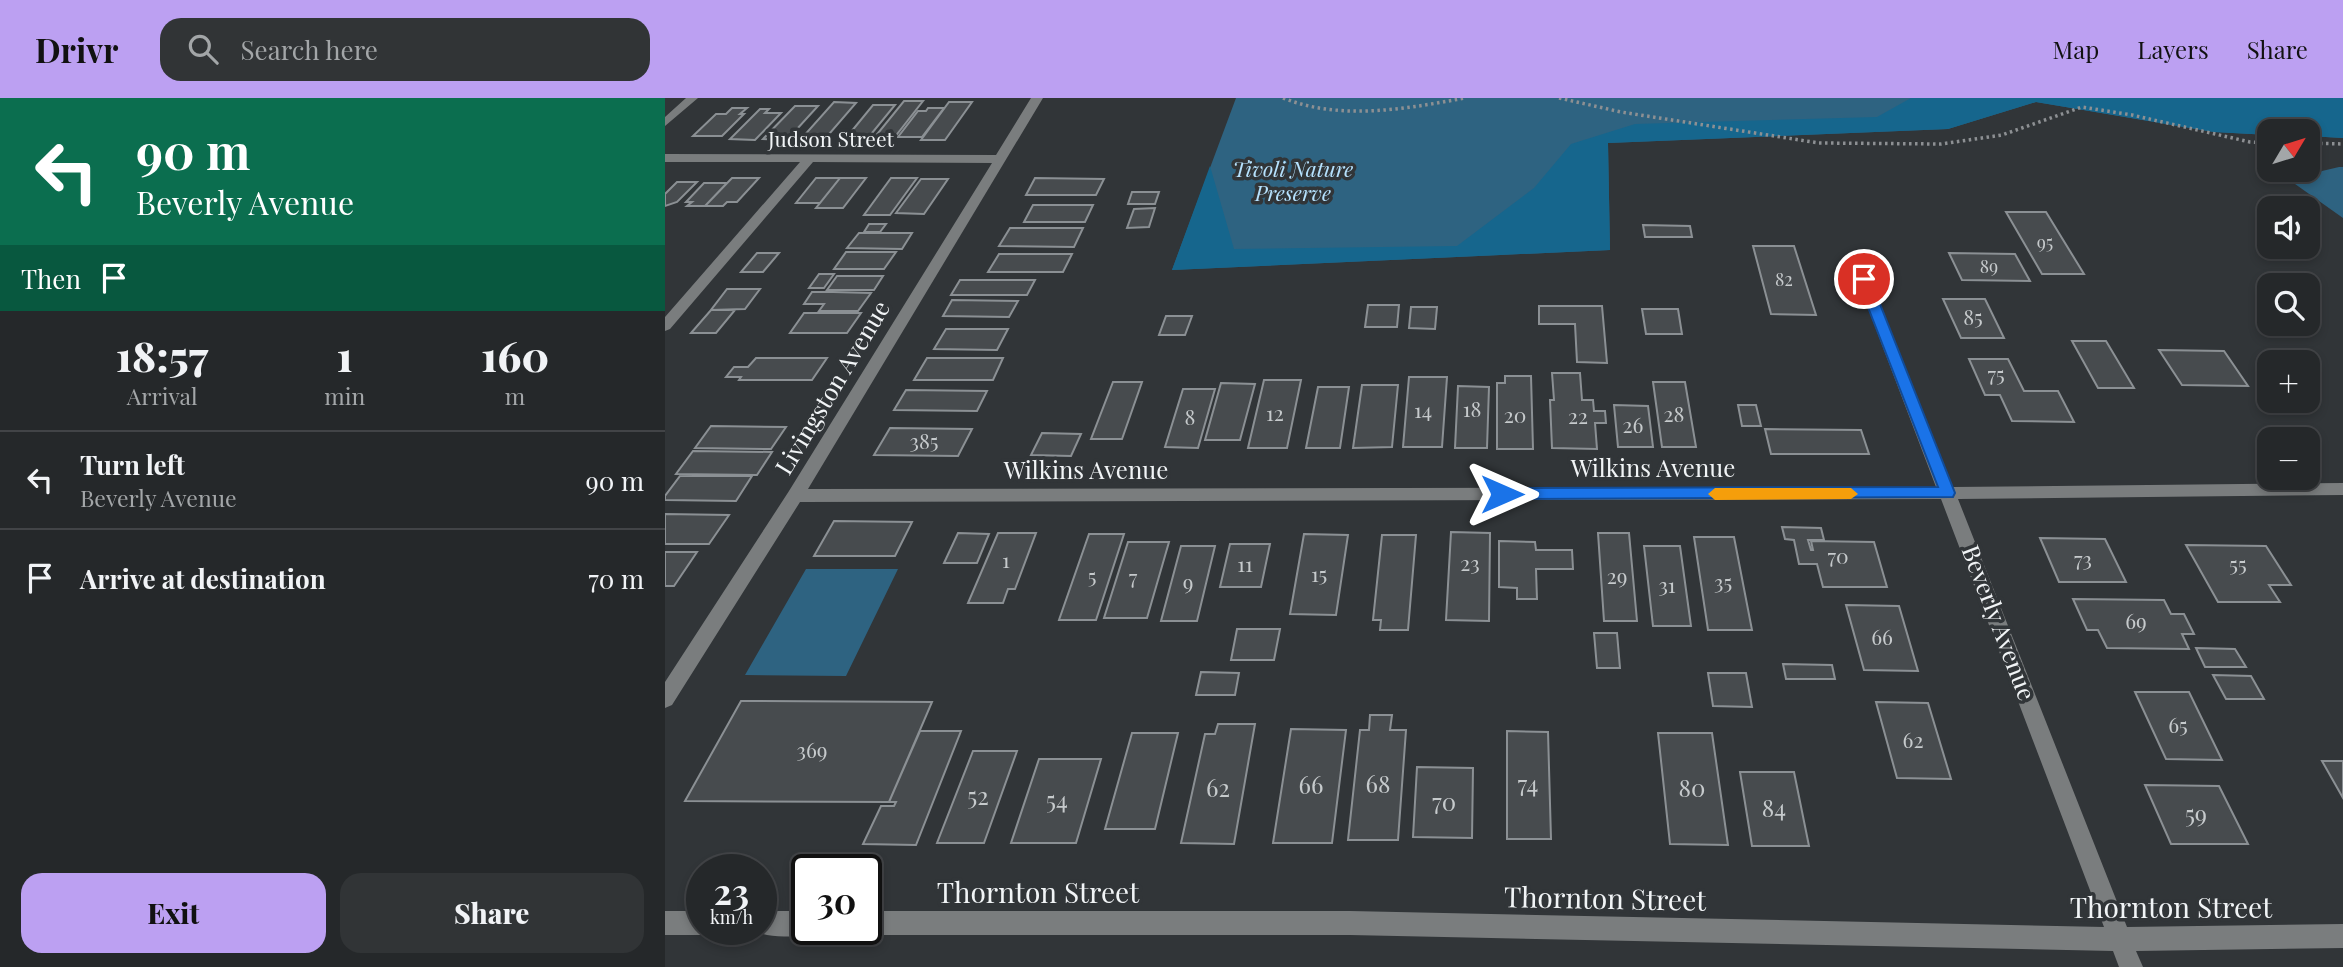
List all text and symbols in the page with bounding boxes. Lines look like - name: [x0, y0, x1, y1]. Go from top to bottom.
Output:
- search box: [160, 18, 650, 81]
- text: Drivr: [35, 27, 118, 71]
- icon: search: [184, 30, 222, 68]
- text: Search here: [240, 32, 378, 67]
- text: Map: [2053, 33, 2099, 65]
- text: Layers: [2137, 33, 2209, 65]
- text: Share: [2247, 33, 2308, 65]
- text: 90 m: [136, 117, 250, 182]
- north arrow: [2257, 119, 2321, 182]
- map controls: [2257, 119, 2320, 490]
- street label: Judson Street: [767, 124, 895, 152]
- icon: left: [21, 126, 112, 217]
- park label: Tivoli Nature Preserve: [1233, 154, 1353, 206]
- text: Beverly Avenue: [136, 180, 354, 223]
- button: sound: [2257, 196, 2320, 259]
- house number: 95: [2037, 230, 2053, 254]
- pin: [1834, 249, 1894, 309]
- house number: 89: [1980, 254, 1998, 278]
- icon: arrive: [95, 259, 133, 297]
- icon: arrive: [1845, 260, 1883, 298]
- text: Then: [21, 261, 81, 296]
- house number: 82: [1775, 267, 1793, 291]
- button: search: [2257, 273, 2320, 336]
- street label: Livingston Avenue: [767, 294, 896, 480]
- house number: 85: [1963, 302, 1983, 330]
- text: 18:57: [116, 327, 208, 383]
- text: 1: [337, 327, 353, 383]
- text: 160: [481, 327, 549, 383]
- button: +: [2257, 350, 2320, 413]
- house number: 75: [1987, 359, 2005, 387]
- text: Arrival: [127, 380, 198, 411]
- text: min: [324, 380, 365, 411]
- text: m: [505, 380, 525, 411]
- house number: 18: [1463, 394, 1481, 422]
- house number: 14: [1414, 395, 1432, 423]
- house number: 12: [1266, 398, 1284, 426]
- house number: 28: [1664, 399, 1684, 427]
- house number: 20: [1504, 400, 1526, 428]
- house number: 22: [1568, 401, 1588, 429]
- house number: 8: [1185, 402, 1195, 430]
- house number: 26: [1623, 410, 1644, 438]
- house number: 385: [909, 426, 939, 454]
- button: −: [2257, 427, 2320, 490]
- text: Turn left: [80, 447, 185, 482]
- street label: Wilkins Avenue: [1570, 451, 1735, 483]
- street label: Wilkins Avenue: [1003, 453, 1168, 485]
- position arrow: [1465, 457, 1539, 531]
- icon: left: [21, 461, 59, 499]
- text: 90 m: [586, 463, 644, 498]
- text: Beverly Avenue: [80, 482, 237, 513]
- street label: Beverly Avenue: [1956, 540, 2044, 704]
- house number: 70: [1827, 541, 1849, 569]
- house number: 73: [2074, 544, 2092, 572]
- house number: 1: [1002, 545, 1010, 573]
- house number: 23: [1460, 548, 1480, 576]
- house number: 11: [1237, 549, 1253, 577]
- house number: 55: [2229, 549, 2247, 577]
- icon: arrive: [21, 559, 59, 597]
- house number: 15: [1311, 559, 1327, 587]
- text: Arrive at destination: [80, 561, 326, 596]
- text: 70 m: [588, 561, 644, 596]
- house number: 5: [1088, 561, 1096, 589]
- house number: 29: [1607, 561, 1627, 589]
- house number: 7: [1129, 562, 1138, 590]
- house number: 9: [1183, 567, 1193, 595]
- house number: 35: [1714, 567, 1732, 595]
- house number: 31: [1658, 570, 1676, 598]
- house number: 69: [2125, 606, 2147, 634]
- house number: 66: [1871, 622, 1893, 650]
- house number: 65: [2168, 710, 2188, 738]
- house number: 62: [1903, 725, 1923, 753]
- house number: 369: [796, 735, 828, 763]
- house number: 68: [1366, 767, 1390, 799]
- house number: 74: [1518, 767, 1538, 799]
- house number: 66: [1299, 768, 1323, 800]
- house number: 62: [1206, 771, 1230, 803]
- house number: 80: [1679, 771, 1705, 803]
- house number: 52: [967, 779, 989, 811]
- house number: 54: [1046, 783, 1068, 815]
- house number: 70: [1432, 785, 1456, 817]
- house number: 84: [1762, 791, 1786, 823]
- house number: 59: [2185, 797, 2207, 829]
- speed limit sign: 30: [791, 854, 882, 945]
- text: 23: [714, 867, 749, 914]
- button: Exit: [21, 873, 326, 953]
- button: Share: [340, 873, 644, 953]
- street label: Thornton Street: [937, 873, 1140, 910]
- street label: Thornton Street: [1504, 877, 1708, 918]
- street label: Thornton Street: [2070, 888, 2273, 925]
- text: km/h: [710, 905, 753, 929]

